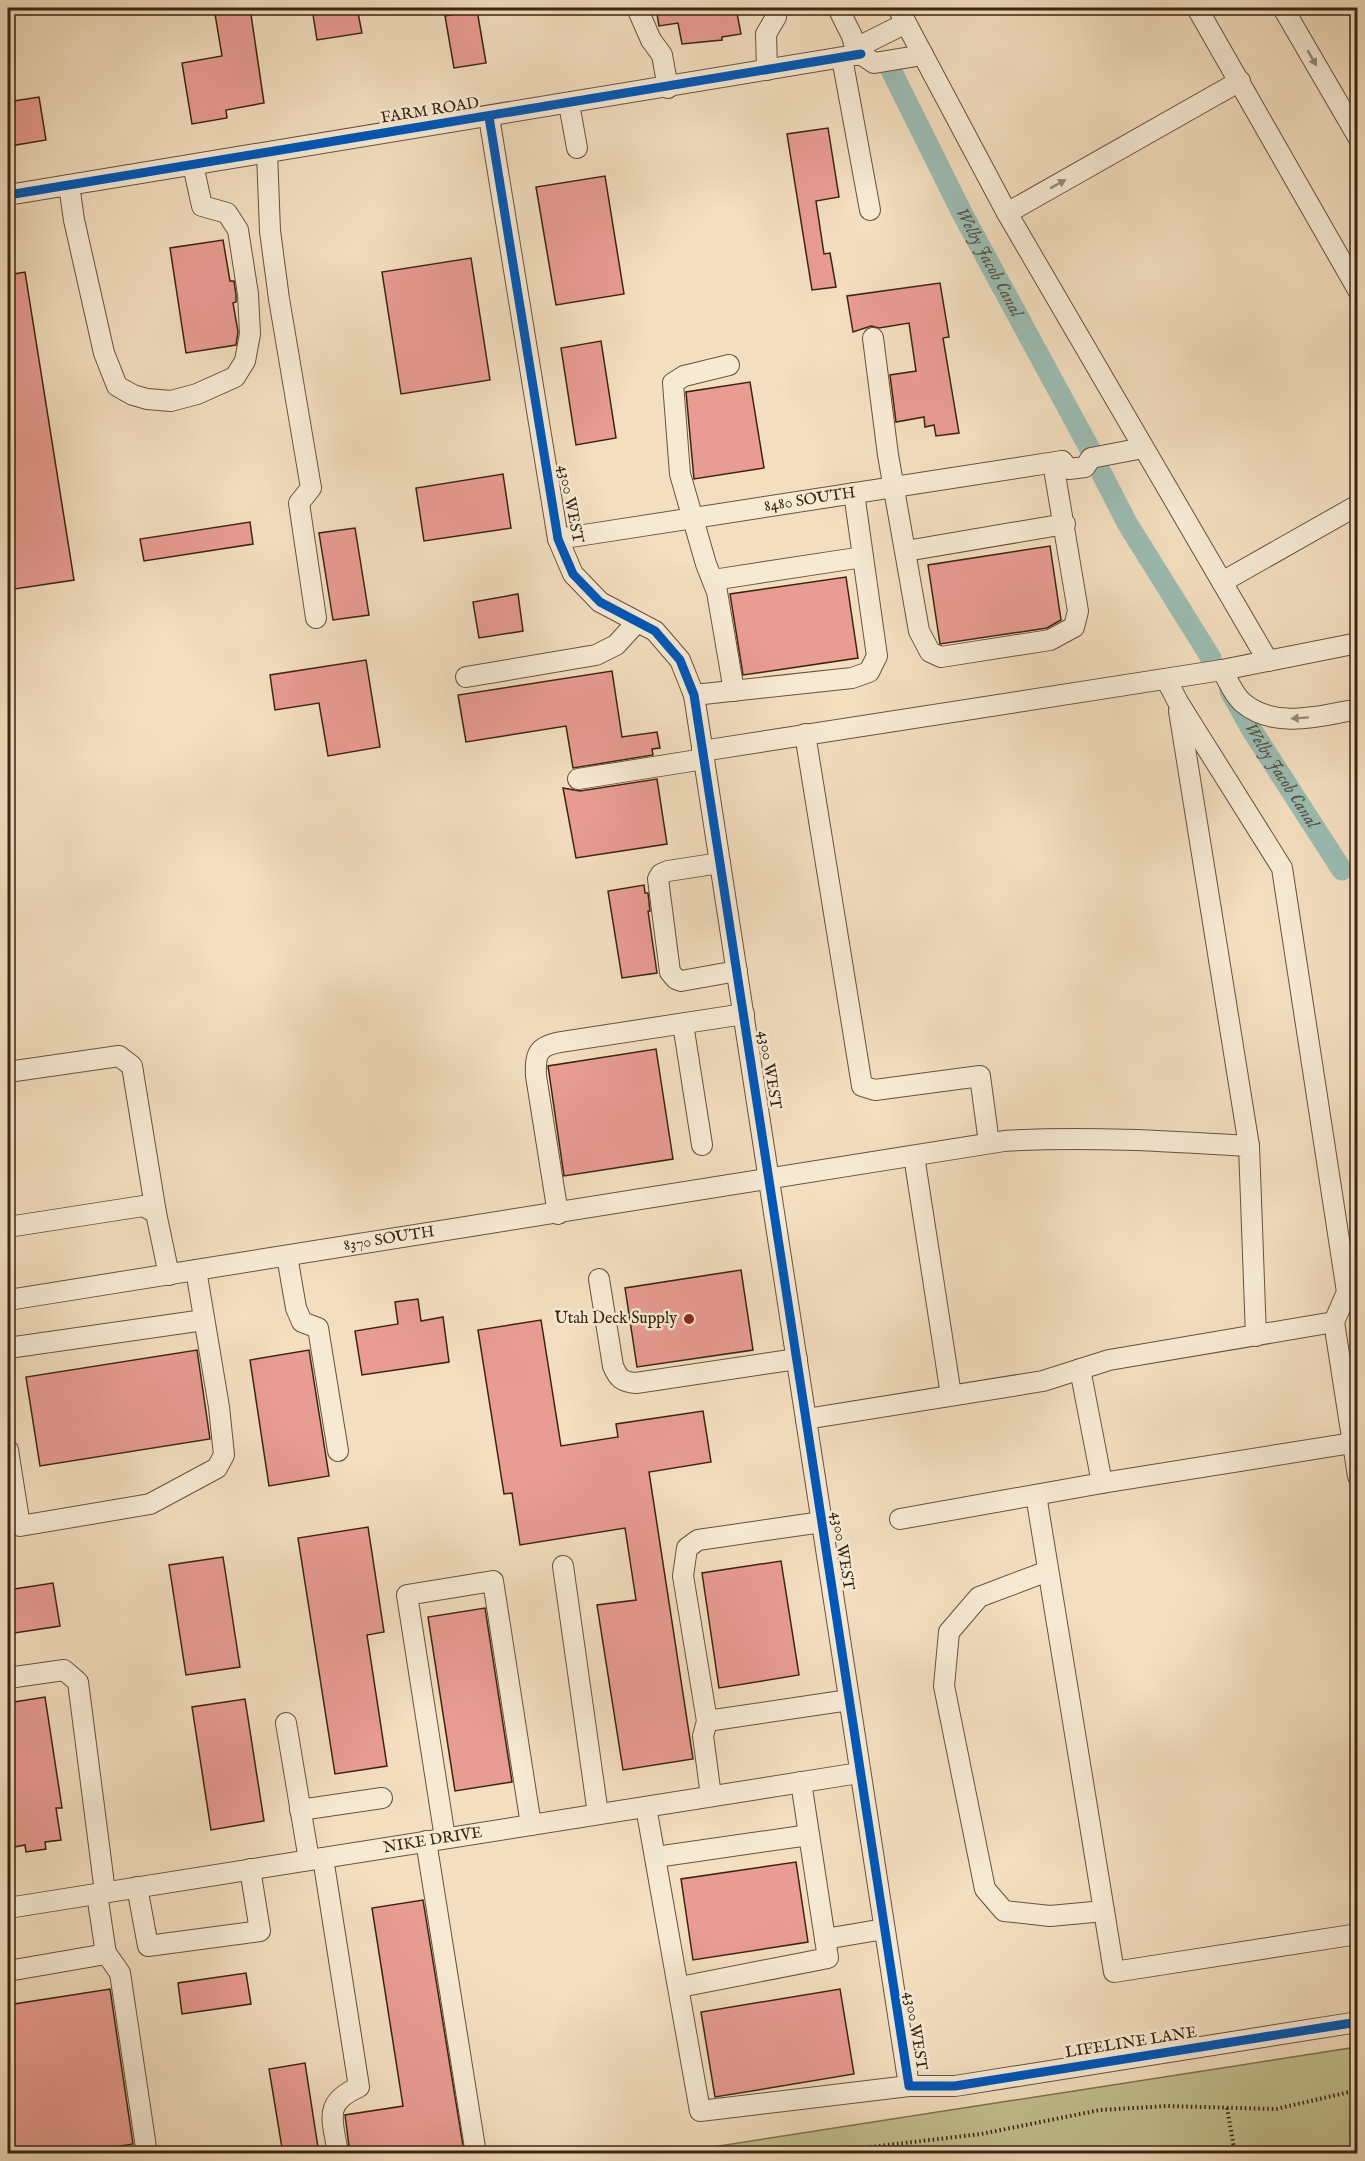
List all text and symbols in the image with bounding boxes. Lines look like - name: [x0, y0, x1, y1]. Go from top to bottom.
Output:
- one-way arrow: [1307, 50, 1317, 67]
- street label: FARM ROAD: [379, 93, 481, 129]
- one-way arrow: [1050, 179, 1067, 189]
- water label: Welby Jacob Canal: [950, 204, 1029, 323]
- street label: 4300 WEST: [553, 463, 587, 545]
- street label: 8480 SOUTH: [763, 483, 857, 517]
- one-way arrow: [1290, 713, 1309, 723]
- water label: Welby Jacob Canal: [1239, 719, 1325, 834]
- street label: 4300 WEST: [753, 1029, 785, 1111]
- street label: 8370 SOUTH: [342, 1222, 436, 1256]
- place label: Utah Deck Supply: [554, 1309, 677, 1329]
- marker: Utah Deck Supply: [682, 1312, 696, 1326]
- street label: 4300 WEST: [826, 1510, 858, 1592]
- street label: NIKE DRIVE: [382, 1823, 484, 1858]
- street label: 4300 WEST: [899, 1990, 931, 2072]
- street label: LIFELINE LANE: [1064, 2023, 1198, 2063]

